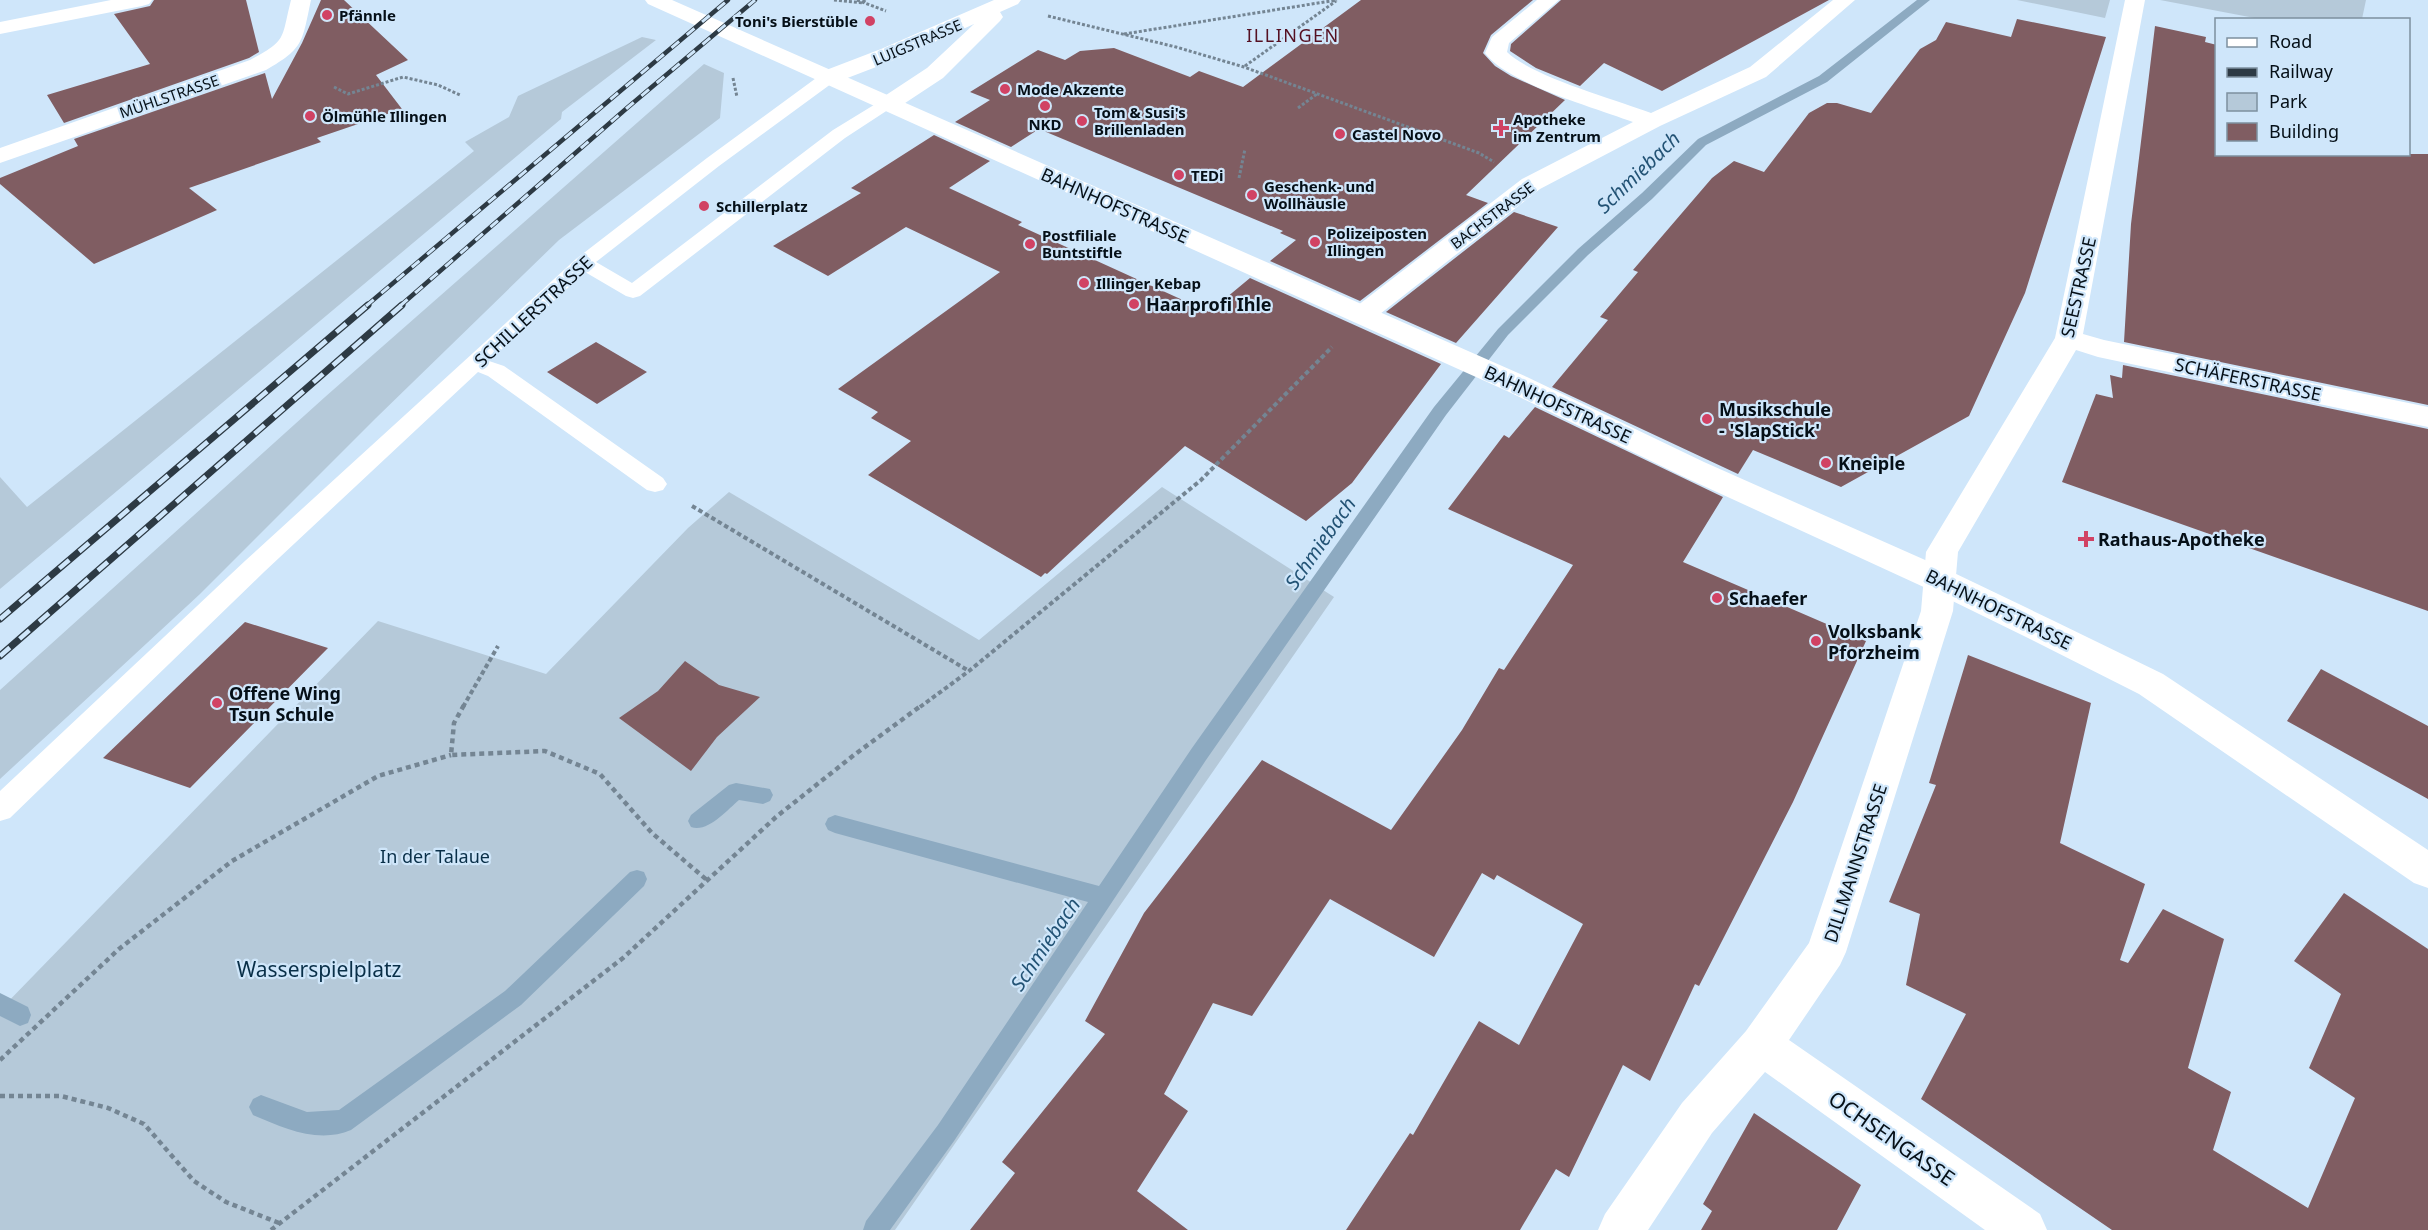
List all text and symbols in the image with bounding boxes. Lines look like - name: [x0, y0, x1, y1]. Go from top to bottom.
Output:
- place label: Pfännle: [339, 5, 396, 25]
- marker: Pfännle: [320, 8, 334, 22]
- place label: Toni's Bierstüble: [735, 11, 858, 31]
- marker: Toni's Bierstüble: [863, 14, 877, 28]
- street label: LUIGSTRASSE: [869, 14, 965, 70]
- legend: [2215, 18, 2410, 156]
- district label: ILLINGEN: [1246, 23, 1340, 47]
- text: Road: [2269, 29, 2312, 53]
- text: Railway: [2269, 59, 2334, 83]
- street label: MÜHLSTRASSE: [117, 70, 221, 122]
- place label: Mode Akzente: [1017, 79, 1124, 99]
- marker: Mode Akzente: [998, 82, 1012, 96]
- text: Park: [2269, 89, 2307, 113]
- marker: NKD: [1038, 99, 1052, 113]
- place label: Tom & Susi's Brillenladen: [1094, 102, 1186, 139]
- place label: Ölmühle Illingen: [322, 106, 447, 126]
- marker: Ölmühle Illingen: [303, 109, 317, 123]
- place label: Apotheke im Zentrum: [1513, 109, 1601, 146]
- place label: NKD: [1028, 114, 1062, 134]
- marker: Tom & Susi's Brillenladen: [1075, 114, 1089, 128]
- text: Building: [2269, 119, 2339, 143]
- marker: Apotheke im Zentrum: [1494, 121, 1508, 135]
- place label: Castel Novo: [1352, 124, 1441, 144]
- water label: Schmiebach: [1590, 125, 1686, 219]
- marker: Castel Novo: [1333, 127, 1347, 141]
- street label: BAHNHOFSTRASSE: [1037, 162, 1193, 248]
- place label: TEDi: [1191, 165, 1224, 185]
- marker: TEDi: [1172, 168, 1186, 182]
- place label: Geschenk- und Wollhäusle: [1264, 176, 1375, 213]
- street label: BACHSTRASSE: [1446, 177, 1538, 253]
- marker: Geschenk- und Wollhäusle: [1245, 188, 1259, 202]
- place label: Schillerplatz: [716, 196, 808, 216]
- marker: Schillerplatz: [697, 199, 711, 213]
- place label: Polizeiposten Illingen: [1327, 223, 1427, 260]
- place label: Postfiliale Buntstiftle: [1042, 225, 1122, 262]
- street label: SEESTRASSE: [2055, 234, 2101, 340]
- marker: Polizeiposten Illingen: [1308, 235, 1322, 249]
- marker: Postfiliale Buntstiftle: [1023, 237, 1037, 251]
- street label: SCHILLERSTRASSE: [469, 250, 597, 372]
- place label: Illinger Kebap: [1096, 273, 1201, 293]
- marker: Illinger Kebap: [1077, 276, 1091, 290]
- place label: Haarprofi Ihle: [1146, 292, 1272, 316]
- marker: Haarprofi Ihle: [1127, 297, 1141, 311]
- street label: SCHÄFERSTRASSE: [2173, 352, 2323, 406]
- street label: BAHNHOFSTRASSE: [1481, 359, 1635, 449]
- place label: Musikschule - 'SlapStick': [1719, 397, 1831, 442]
- marker: Musikschule - 'SlapStick': [1700, 412, 1714, 426]
- place label: Kneiple: [1838, 451, 1905, 475]
- marker: Kneiple: [1819, 456, 1833, 470]
- water label: Schmiebach: [1278, 491, 1362, 595]
- place label: Rathaus-Apotheke: [2098, 527, 2265, 551]
- marker: Rathaus-Apotheke: [2079, 532, 2093, 546]
- street label: BAHNHOFSTRASSE: [1922, 563, 2076, 655]
- place label: Schaefer: [1729, 586, 1807, 610]
- marker: Schaefer: [1710, 591, 1724, 605]
- place label: Volksbank Pforzheim: [1828, 619, 1922, 664]
- marker: Volksbank Pforzheim: [1809, 634, 1823, 648]
- place label: Offene Wing Tsun Schule: [229, 681, 341, 726]
- marker: Offene Wing Tsun Schule: [210, 696, 224, 710]
- street label: DILLMANNSTRASSE: [1818, 781, 1892, 945]
- park label: In der Talaue: [380, 844, 490, 868]
- water label: Schmiebach: [1004, 892, 1086, 996]
- park label: Wasserspielplatz: [237, 955, 401, 983]
- street label: OCHSENGASSE: [1823, 1084, 1961, 1192]

